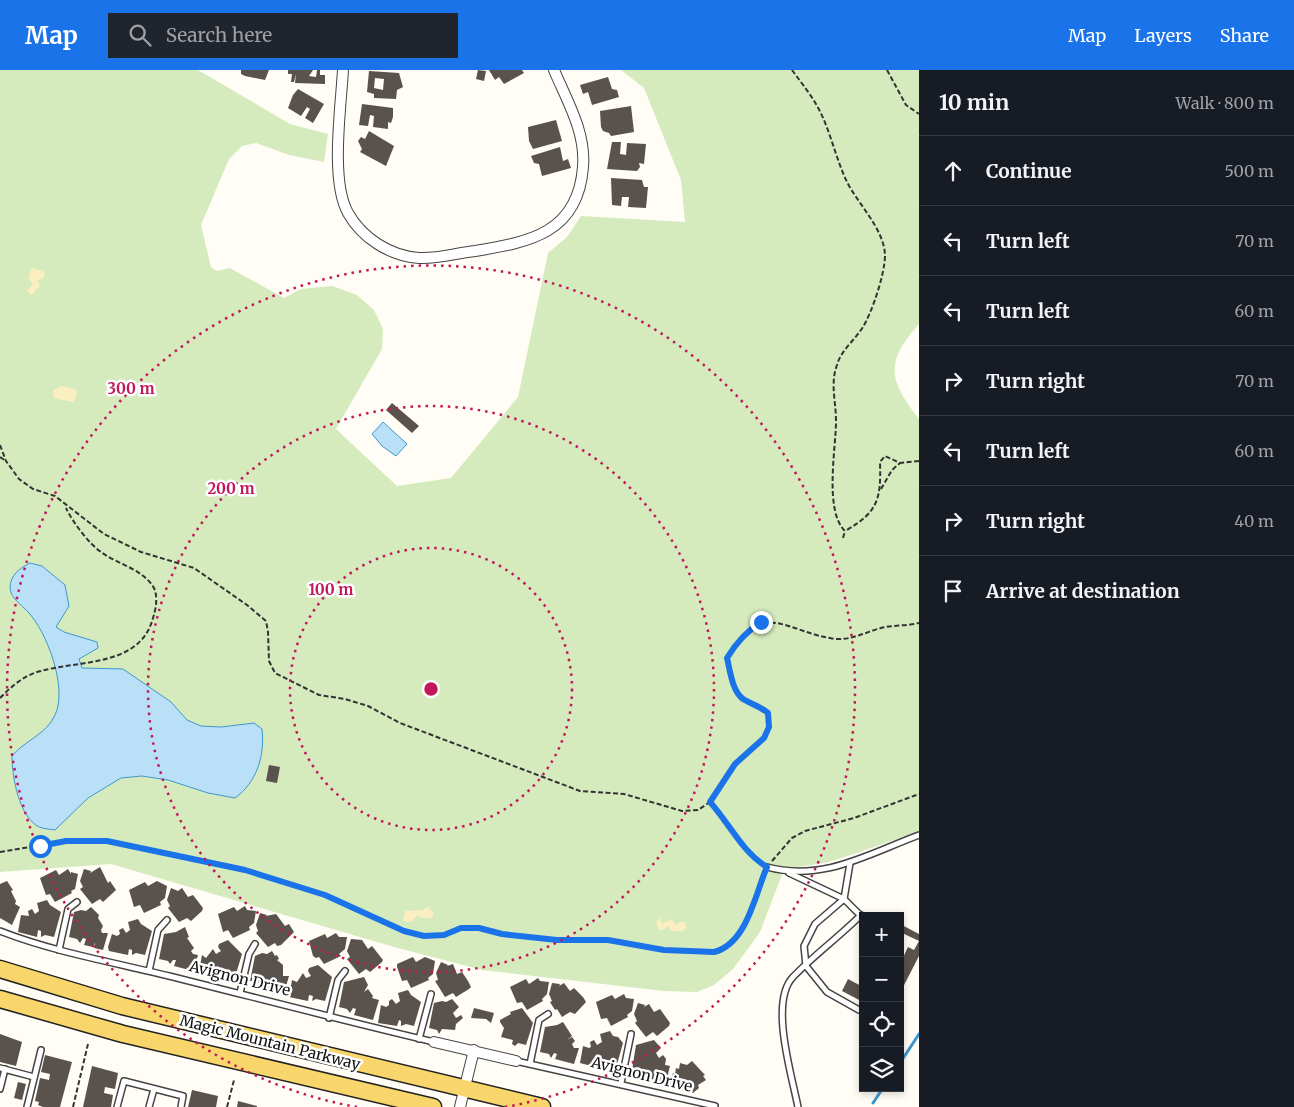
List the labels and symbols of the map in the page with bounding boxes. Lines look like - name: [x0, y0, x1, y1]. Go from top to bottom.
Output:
- text: 300 m: [107, 379, 155, 398]
- text: 200 m: [207, 479, 255, 498]
- text: 100 m: [309, 580, 353, 599]
- route end: [750, 611, 773, 634]
- centre of rings: [422, 680, 440, 698]
- route start: [29, 835, 52, 858]
- street label: Avignon Drive: [187, 956, 293, 1000]
- street label: Magic Mountain Parkway: [178, 1010, 362, 1074]
- street label: Avignon Drive: [589, 1052, 695, 1096]

